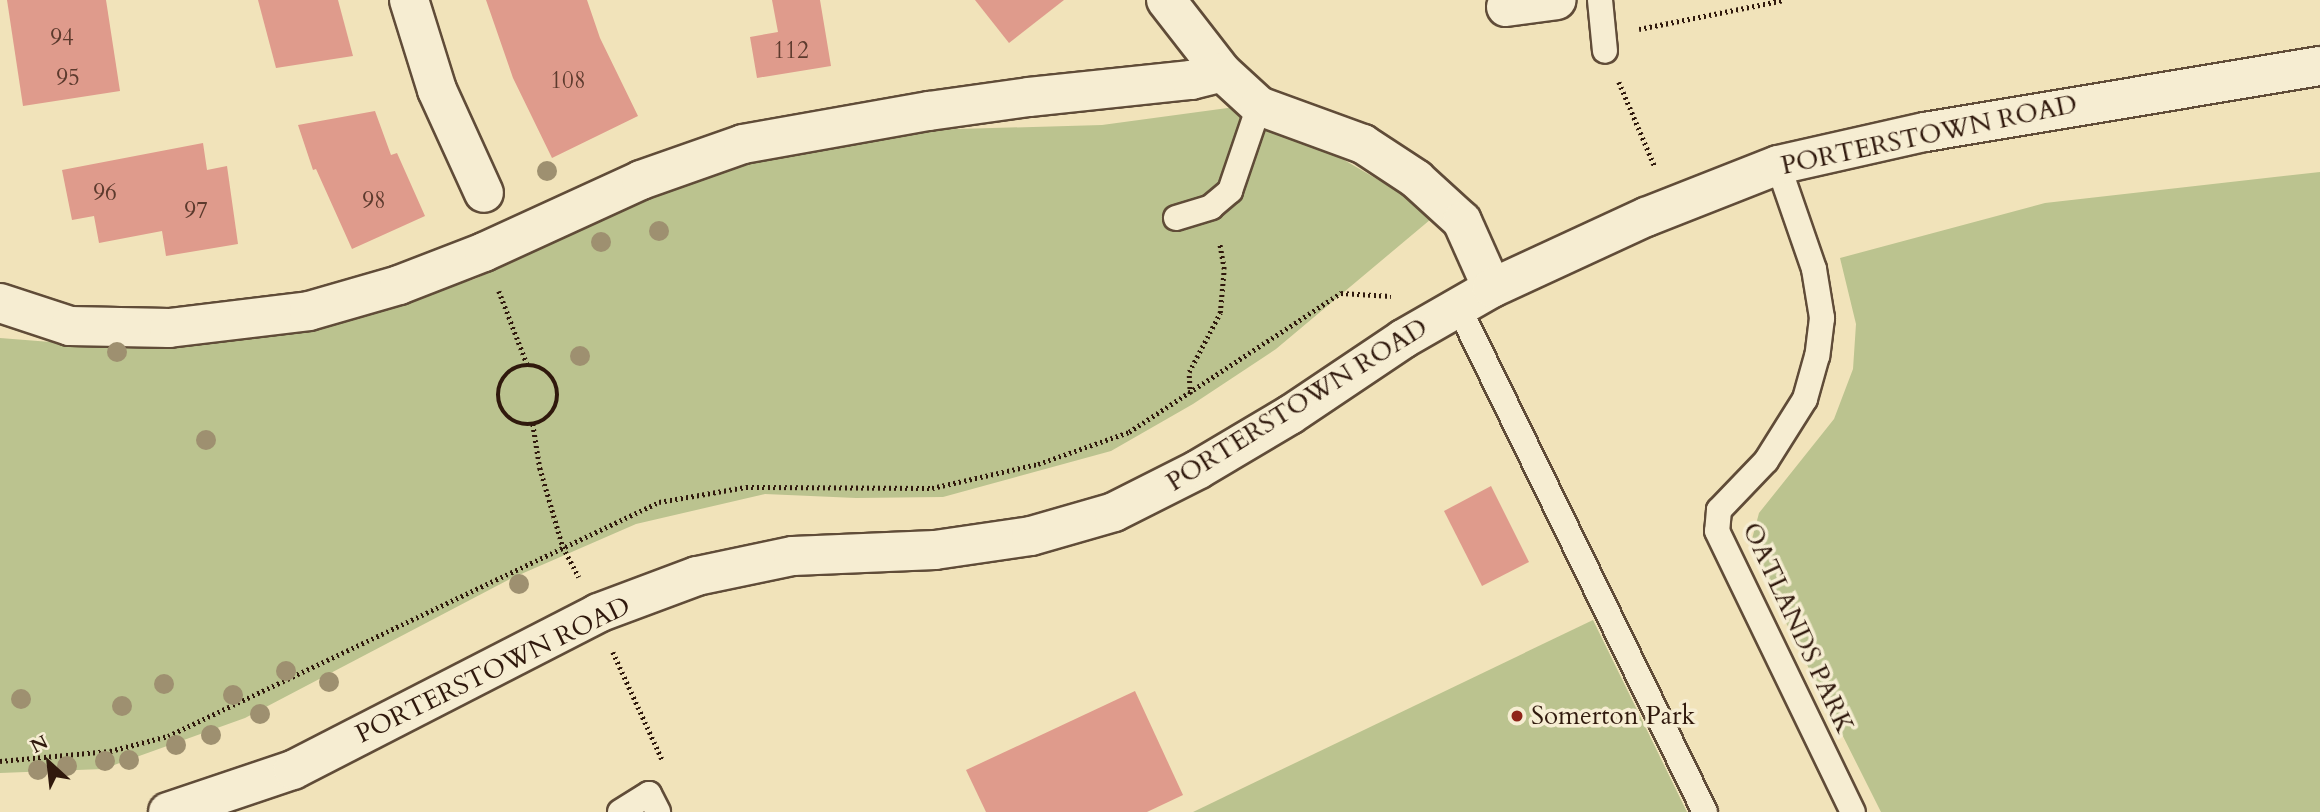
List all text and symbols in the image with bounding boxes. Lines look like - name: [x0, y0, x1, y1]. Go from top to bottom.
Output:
- house number: 94: [50, 24, 74, 52]
- house number: 112: [773, 37, 809, 65]
- house number: 95: [56, 64, 80, 92]
- house number: 108: [550, 67, 586, 95]
- street label: PORTERSTOWN ROAD: [1778, 88, 2080, 182]
- house number: 96: [93, 179, 117, 207]
- house number: 98: [362, 187, 386, 215]
- house number: 97: [184, 197, 208, 225]
- street label: PORTERSTOWN ROAD: [1161, 312, 1433, 498]
- street label: OATLANDS PARK: [1736, 518, 1860, 738]
- street label: PORTERSTOWN ROAD: [351, 590, 635, 750]
- place label: Somerton Park: [1531, 700, 1695, 732]
- marker: Somerton Park: [1509, 708, 1525, 724]
- north arrow: [14, 728, 84, 798]
- text: N: [26, 729, 53, 760]

